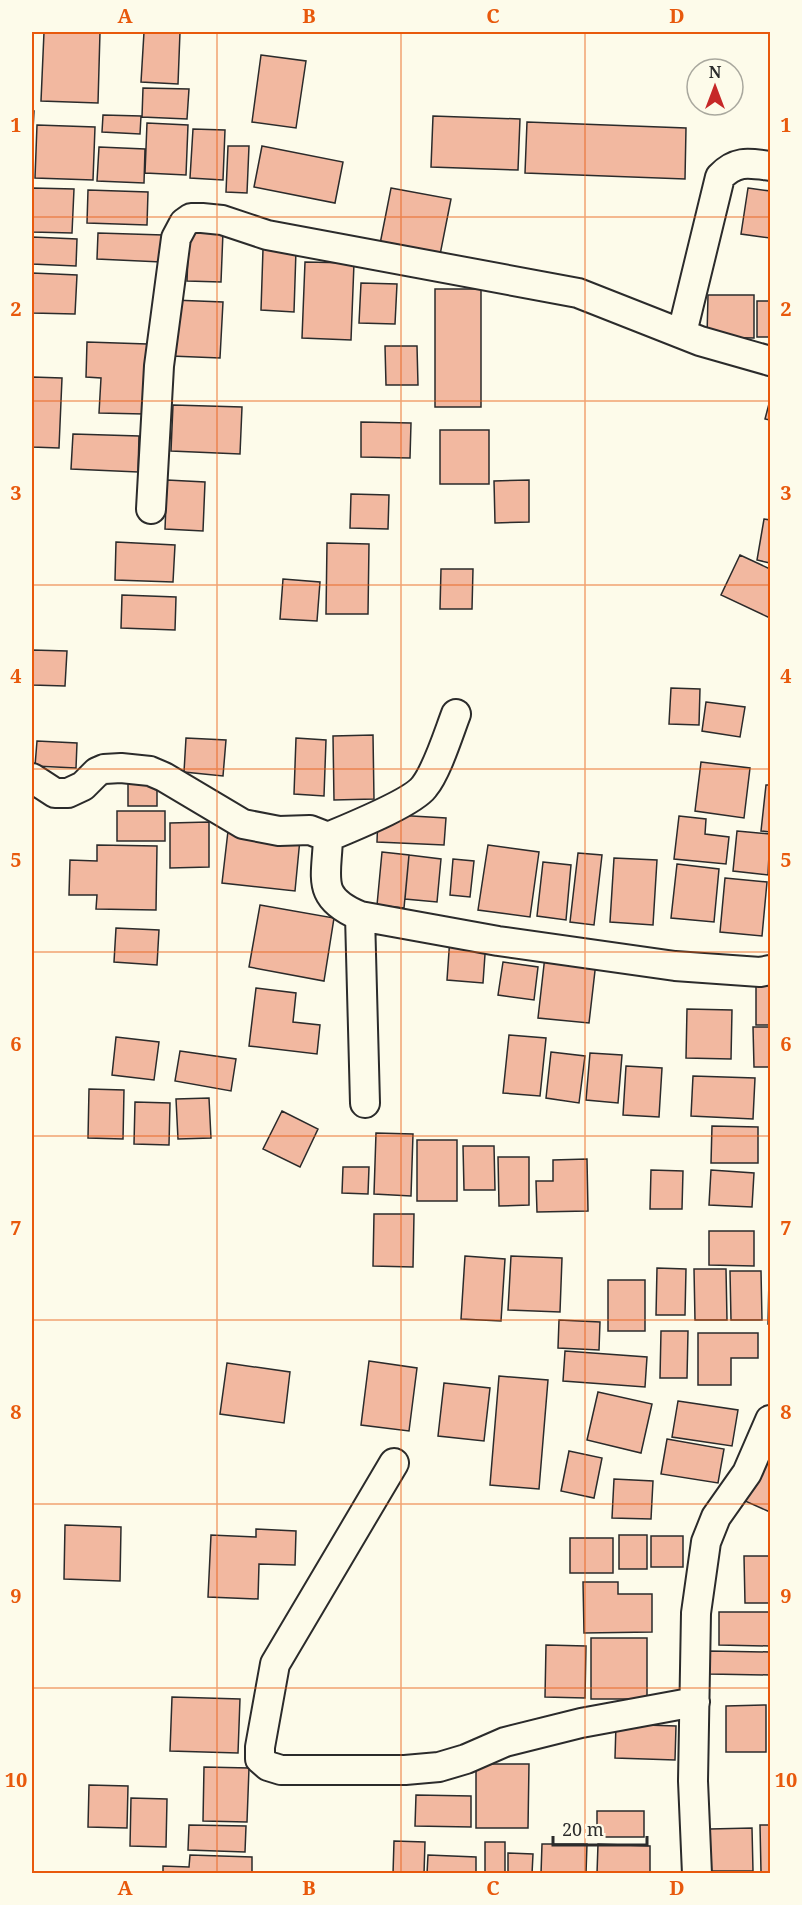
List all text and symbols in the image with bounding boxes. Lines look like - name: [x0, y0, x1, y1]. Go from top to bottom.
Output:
- text: A: [117, 2, 133, 29]
- text: B: [302, 2, 316, 29]
- text: C: [486, 2, 500, 29]
- text: D: [669, 2, 685, 29]
- north arrow: [685, 57, 745, 117]
- text: N: [709, 61, 722, 83]
- text: 1: [10, 111, 22, 138]
- text: 1: [780, 111, 792, 138]
- text: 2: [10, 295, 22, 322]
- text: 2: [780, 295, 792, 322]
- text: 3: [10, 479, 22, 506]
- text: 3: [780, 479, 792, 506]
- text: 4: [10, 662, 22, 689]
- text: 4: [780, 662, 792, 689]
- text: 5: [10, 846, 22, 873]
- text: 5: [780, 846, 792, 873]
- text: 6: [10, 1030, 22, 1057]
- text: 6: [780, 1030, 792, 1057]
- text: 7: [10, 1214, 22, 1241]
- text: 7: [780, 1214, 792, 1241]
- text: 8: [10, 1398, 22, 1425]
- text: 8: [780, 1398, 792, 1425]
- text: 9: [10, 1582, 22, 1609]
- text: 9: [780, 1582, 792, 1609]
- text: 10: [5, 1766, 27, 1793]
- text: 10: [775, 1766, 797, 1793]
- scale bar: [553, 1809, 648, 1847]
- text: 20 m: [562, 1817, 604, 1841]
- text: A: [117, 1874, 133, 1901]
- text: B: [302, 1874, 316, 1901]
- text: C: [486, 1874, 500, 1901]
- text: D: [669, 1874, 685, 1901]

